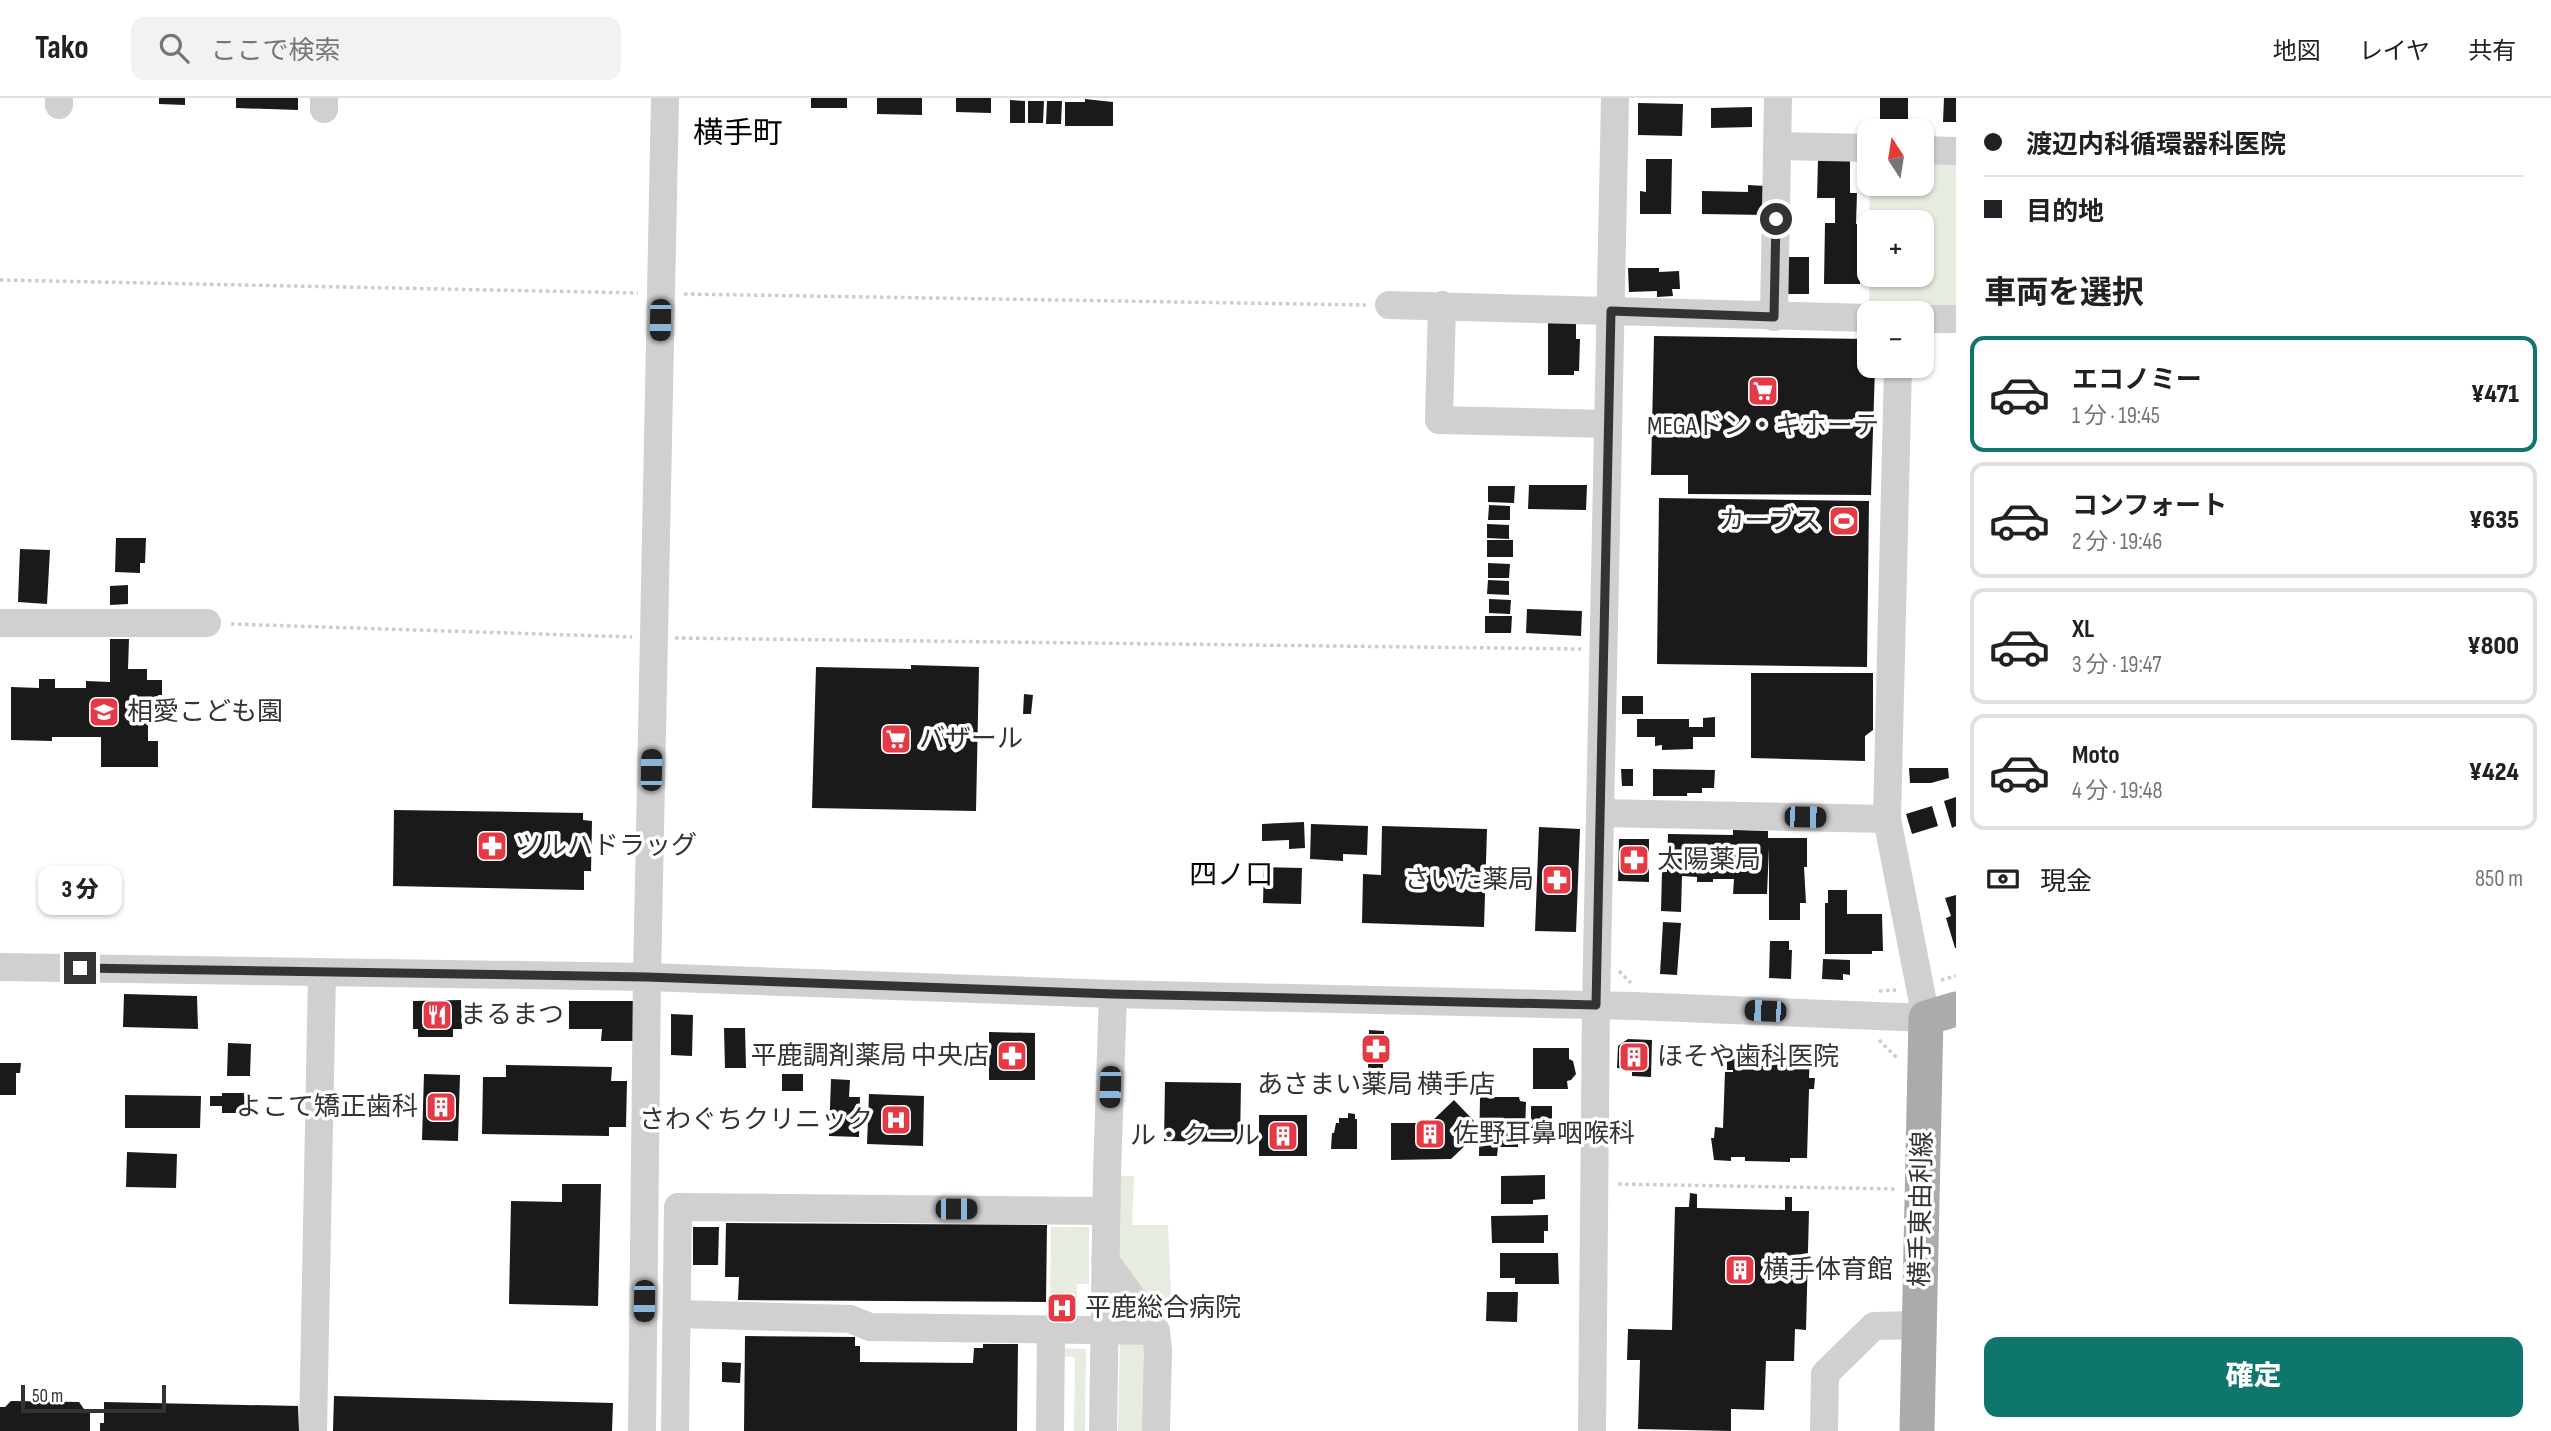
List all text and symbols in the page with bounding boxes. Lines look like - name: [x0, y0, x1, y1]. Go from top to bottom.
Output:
- search box: [131, 17, 621, 80]
- text: Tako: [35, 28, 89, 68]
- icon: search: [155, 29, 193, 67]
- text: ここで検索: [211, 36, 341, 67]
- text: 地図: [2273, 37, 2321, 66]
- text: レイヤ: [2359, 37, 2430, 66]
- text: 共有: [2468, 37, 2516, 66]
- district label: 横手町: [693, 116, 783, 152]
- north arrow: [1857, 119, 1934, 196]
- map controls: [1857, 119, 1934, 378]
- text: 渡辺内科循環器科医院: [2026, 130, 2286, 161]
- text: 目的地: [2026, 197, 2104, 228]
- route start: [1760, 203, 1792, 235]
- button: +: [1857, 210, 1934, 287]
- text: 車両を選択: [1984, 274, 2144, 313]
- car: [650, 299, 671, 341]
- button: −: [1857, 301, 1934, 378]
- icon: car: [1988, 363, 2051, 426]
- text: エコノミー: [2072, 365, 2202, 396]
- supermarket icon: MEGAドン・キホーテ: [1746, 374, 1780, 408]
- text: ¥471: [2471, 379, 2519, 410]
- text: 1 分 · 19:45: [2072, 402, 2160, 430]
- place label: MEGAドン・キホーテ: [1647, 411, 1879, 442]
- icon: car: [1988, 489, 2051, 552]
- text: コンフォート: [2072, 491, 2227, 522]
- sports icon: カーブス: [1827, 504, 1861, 538]
- text: ¥635: [2469, 505, 2519, 536]
- place label: カーブス: [1719, 506, 1821, 537]
- text: 2 分 · 19:46: [2072, 528, 2162, 556]
- text: XL: [2072, 614, 2094, 645]
- icon: car: [1988, 615, 2051, 678]
- text: ¥800: [2467, 631, 2519, 662]
- text: 3 分 · 19:47: [2072, 651, 2161, 679]
- school or university icon: 相愛こども園: [87, 695, 121, 729]
- place label: 相愛こども園: [127, 697, 283, 728]
- supermarket icon: バザール: [879, 722, 913, 756]
- place label: バザール: [919, 724, 1023, 755]
- text: Moto: [2072, 740, 2120, 771]
- icon: car: [1988, 741, 2051, 804]
- car: [641, 749, 662, 791]
- text: ¥424: [2469, 757, 2519, 788]
- text: 4 分 · 19:48: [2072, 777, 2163, 805]
- car: [1784, 806, 1827, 828]
- pharmacy icon: ツルハドラッグ: [475, 829, 509, 863]
- place label: ツルハドラッグ: [515, 831, 697, 862]
- pharmacy icon: 太陽薬局: [1617, 843, 1651, 877]
- place label: 太陽薬局: [1657, 845, 1761, 876]
- district label: 四ノ口: [1189, 859, 1273, 892]
- icon: cash: [1984, 860, 2022, 898]
- pharmacy icon: さいた薬局: [1540, 863, 1574, 897]
- place label: さいた薬局: [1404, 865, 1534, 896]
- text: 850 m: [2475, 865, 2523, 893]
- callout: 3 分: [38, 866, 122, 916]
- text: 現金: [2040, 867, 2092, 898]
- text: 3 分: [61, 876, 99, 904]
- route end: [64, 952, 96, 984]
- restaurant icon: まるまつ: [420, 998, 454, 1032]
- place label: まるまつ: [460, 1000, 564, 1031]
- car: [1744, 1000, 1787, 1022]
- pharmacy icon: あさまい薬局 横手店: [1359, 1032, 1393, 1066]
- pharmacy icon: 平鹿調剤薬局 中央店: [995, 1039, 1029, 1073]
- building icon: ほそや歯科医院: [1617, 1040, 1651, 1074]
- place label: 平鹿調剤薬局 中央店: [751, 1041, 989, 1072]
- place label: ほそや歯科医院: [1657, 1042, 1839, 1073]
- car: [1099, 1066, 1122, 1108]
- place label: あさまい薬局 横手店: [1257, 1070, 1495, 1101]
- building icon: よこて矯正歯科: [424, 1090, 458, 1124]
- place label: よこて矯正歯科: [236, 1092, 418, 1123]
- hospital icon: さわぐちクリニック: [879, 1103, 913, 1137]
- place label: さわぐちクリニック: [639, 1105, 873, 1136]
- building icon: 佐野耳鼻咽喉科: [1413, 1117, 1447, 1151]
- building icon: ル・クール: [1266, 1119, 1300, 1153]
- place label: 佐野耳鼻咽喉科: [1453, 1119, 1635, 1150]
- place label: ル・クール: [1130, 1121, 1260, 1152]
- street label: 横手東由利線: [1905, 1131, 1939, 1287]
- car: [936, 1199, 978, 1220]
- building icon: 横手体育館: [1723, 1253, 1757, 1287]
- place label: 横手体育館: [1763, 1255, 1893, 1286]
- car: [634, 1280, 655, 1322]
- hospital icon: 平鹿総合病院: [1045, 1291, 1079, 1325]
- place label: 平鹿総合病院: [1085, 1293, 1241, 1324]
- button: 確定: [1984, 1337, 2523, 1417]
- scale bar: [21, 1382, 166, 1414]
- text: 50 m: [32, 1385, 63, 1408]

